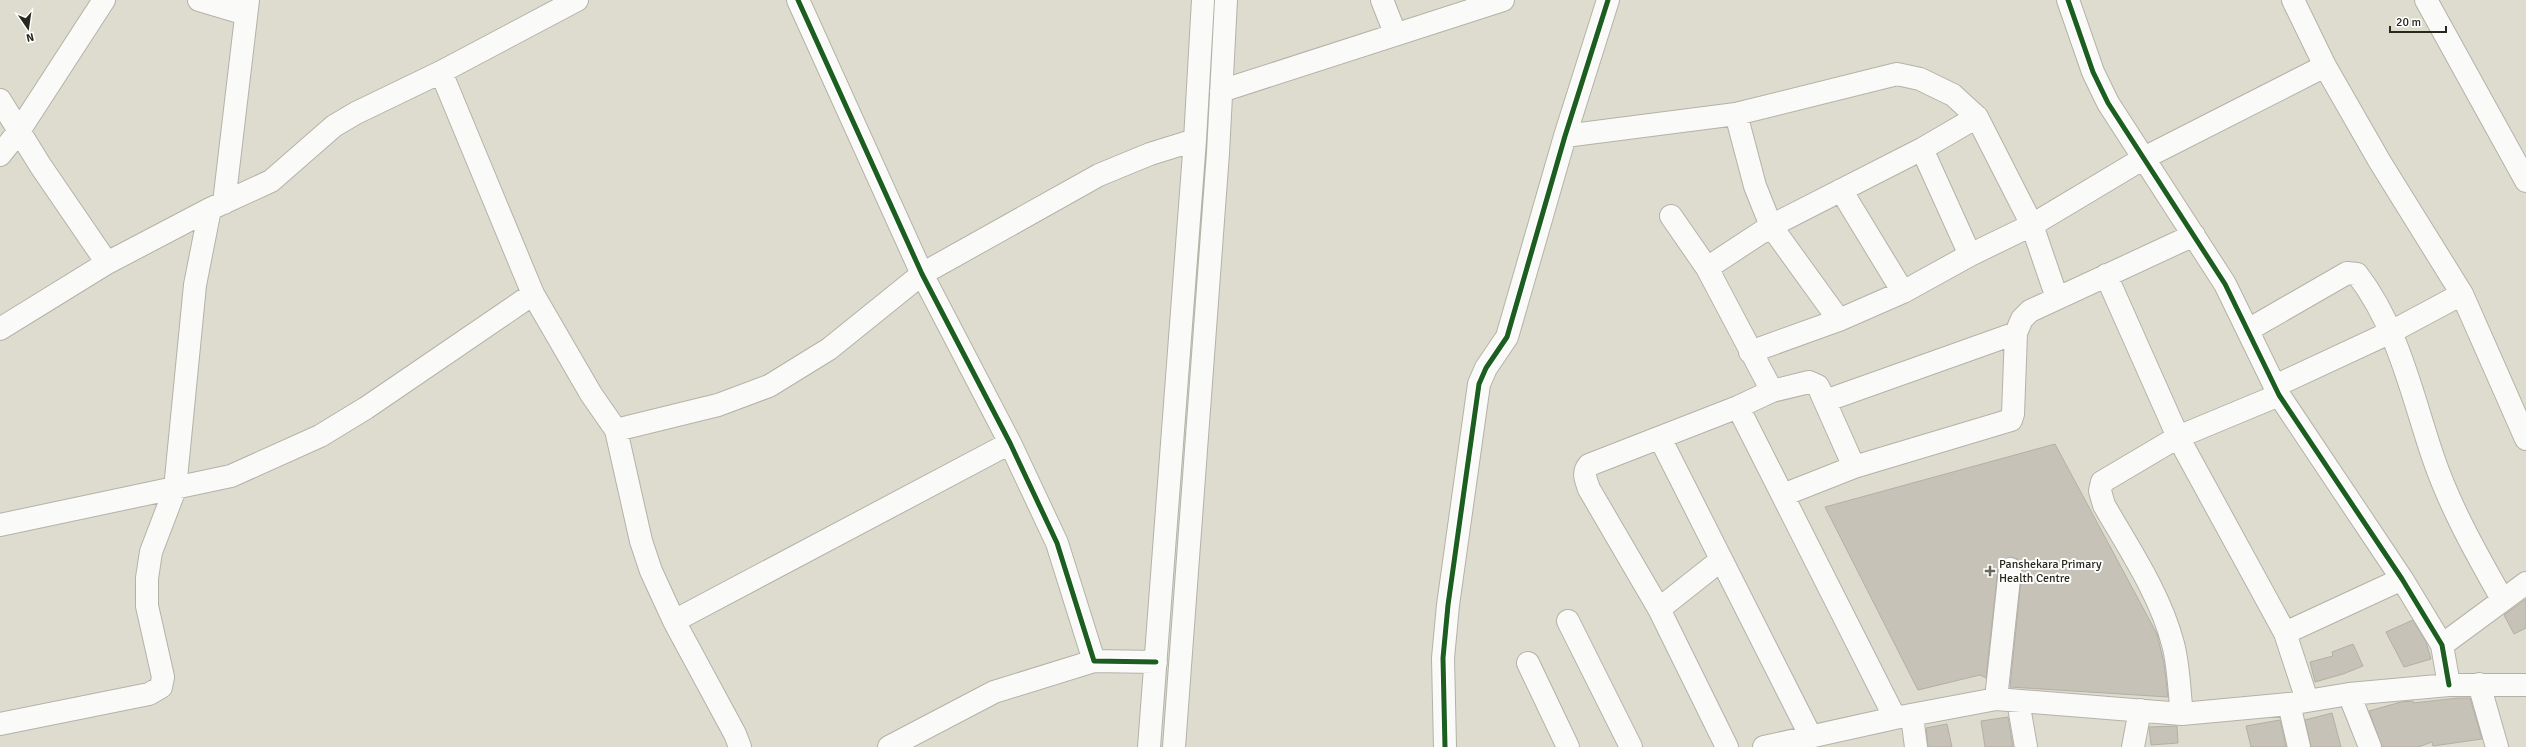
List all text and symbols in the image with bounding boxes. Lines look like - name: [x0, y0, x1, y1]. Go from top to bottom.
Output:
- north arrow: [8, 8, 48, 48]
- scale bar: [2390, 8, 2446, 34]
- text: 20 m: [2396, 15, 2421, 30]
- text: N: [25, 30, 35, 44]
- place label: Panshekara Primary Health Centre: [1999, 557, 2102, 586]
- marker: Panshekara Primary Health Centre: [1984, 565, 1996, 577]

